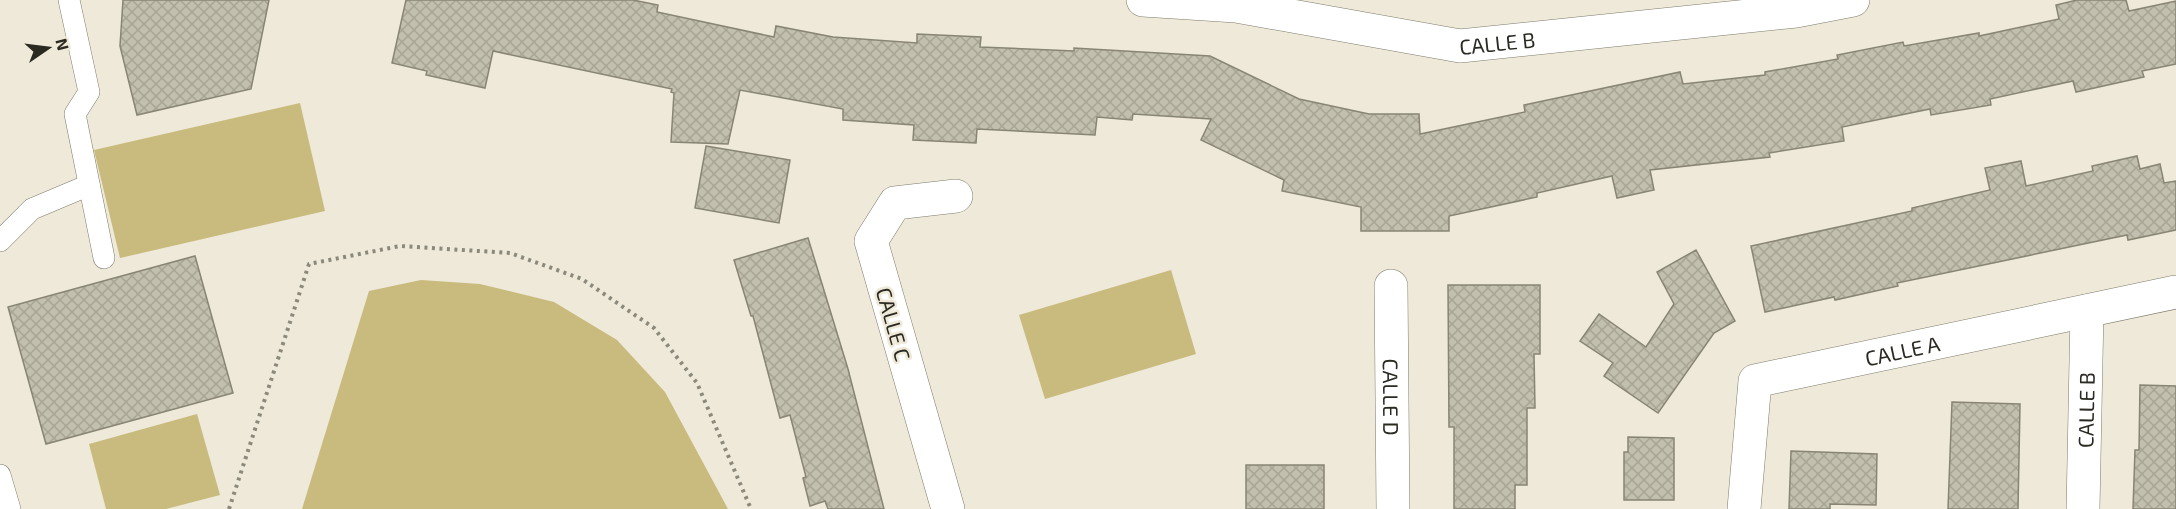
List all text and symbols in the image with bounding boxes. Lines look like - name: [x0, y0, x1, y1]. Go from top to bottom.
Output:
- north arrow: [18, 18, 78, 78]
- street label: CALLE B: [1458, 26, 1536, 59]
- text: N: [52, 36, 74, 52]
- street label: CALLE C: [872, 284, 916, 364]
- street label: CALLE A: [1863, 330, 1942, 370]
- street label: CALLE D: [1379, 358, 1405, 436]
- street label: CALLE B: [2072, 372, 2098, 448]

